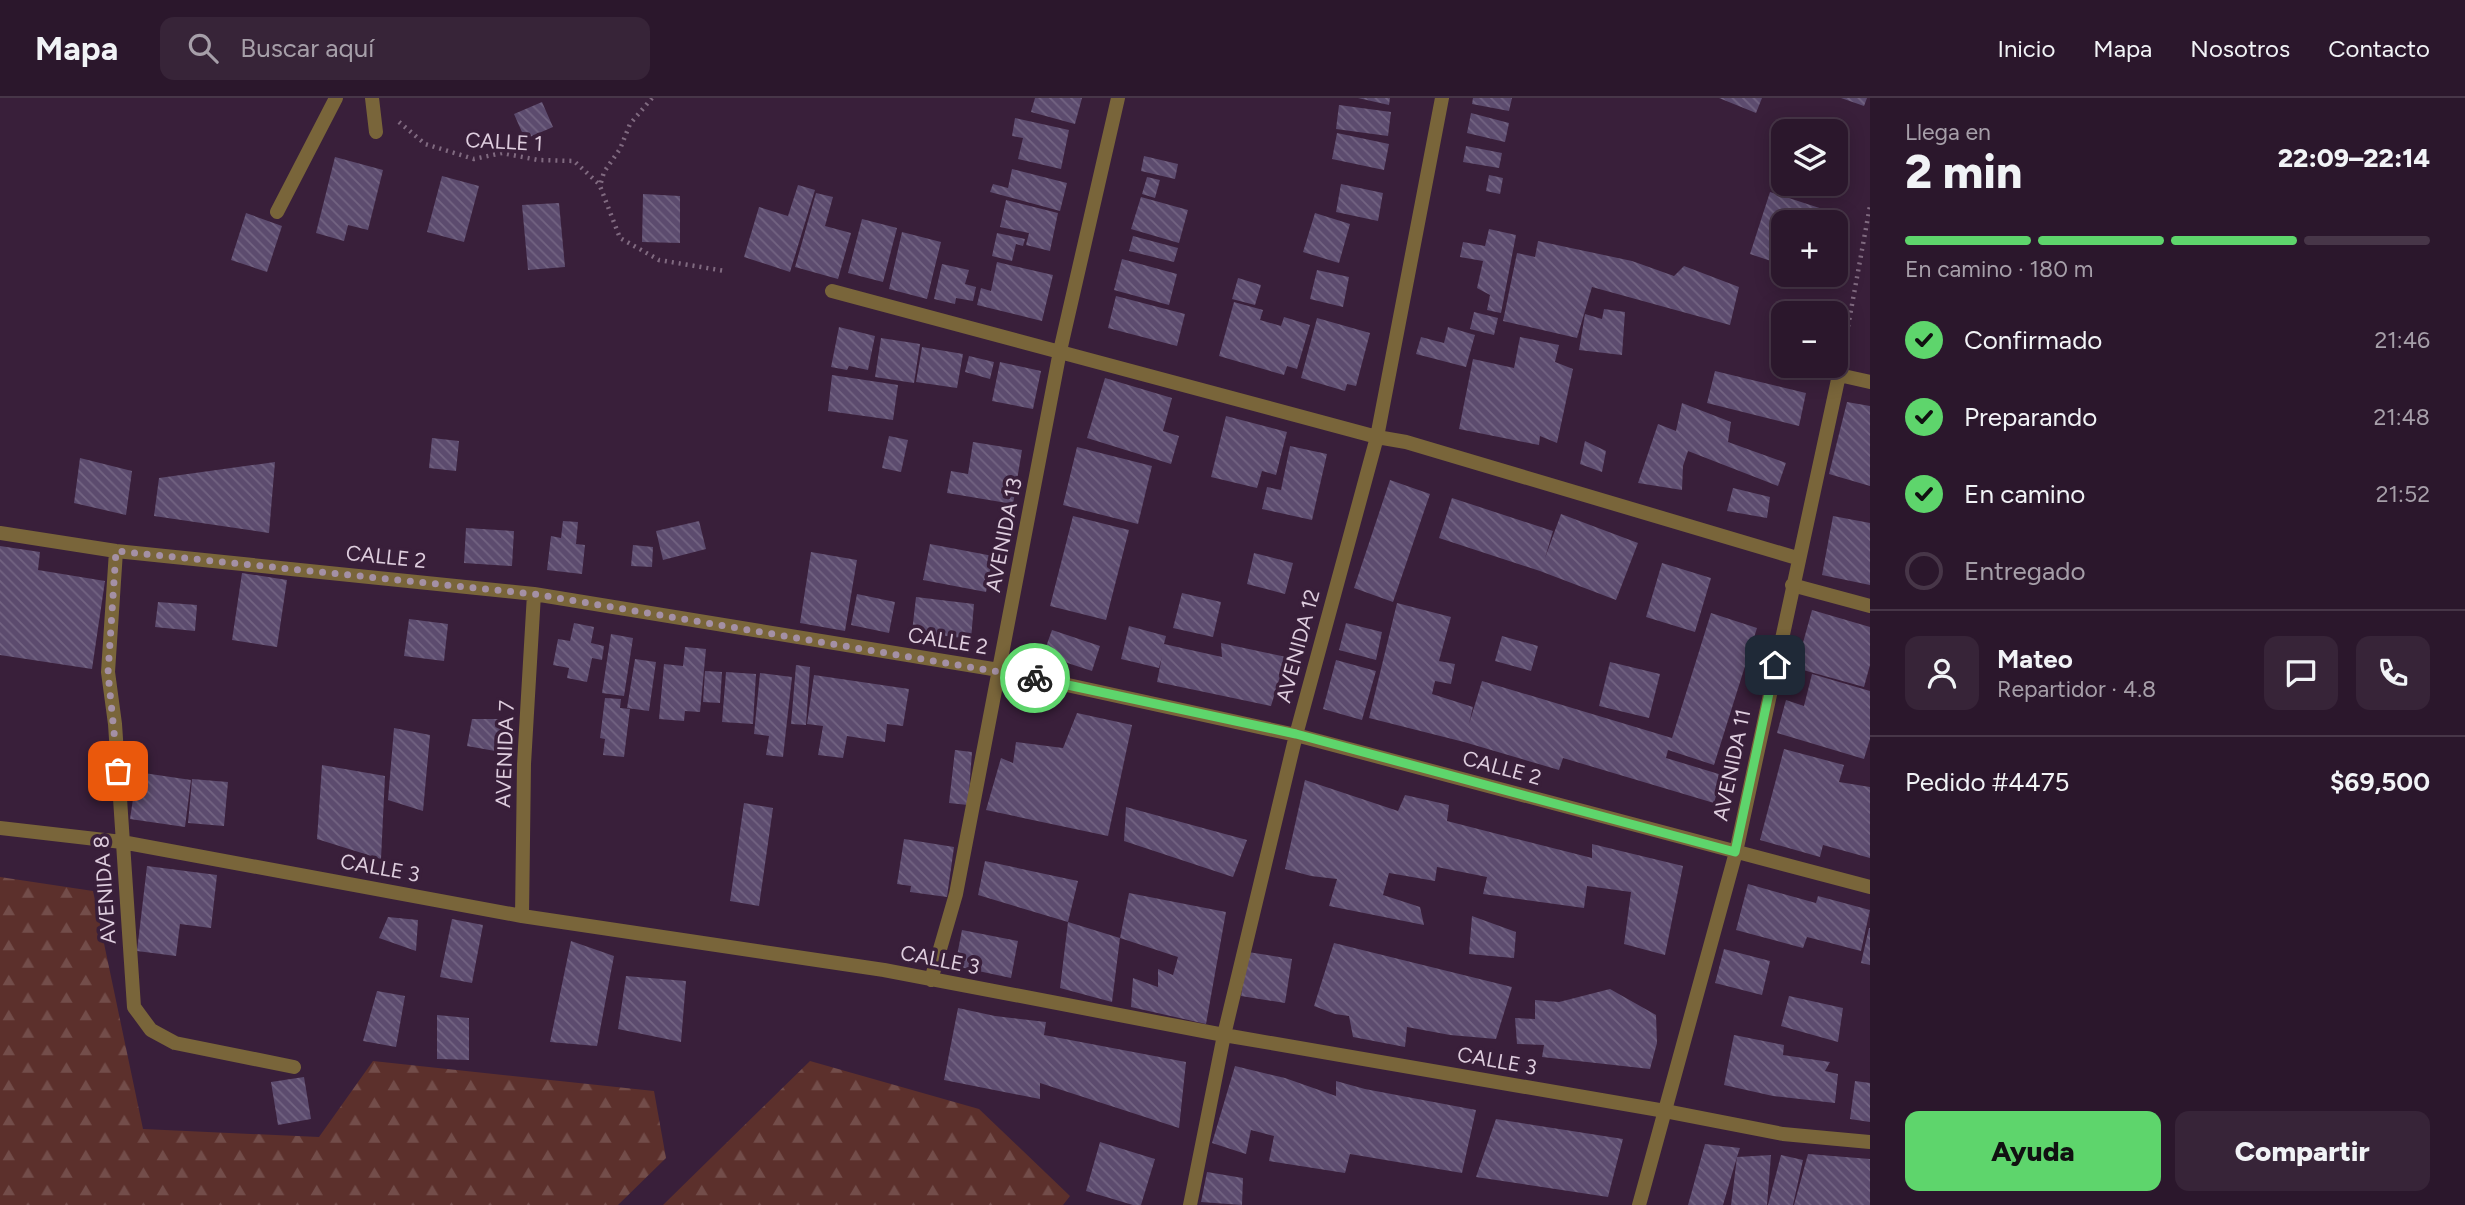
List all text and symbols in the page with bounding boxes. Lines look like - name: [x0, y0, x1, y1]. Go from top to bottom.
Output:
- search box: [160, 17, 650, 80]
- text: Mapa: [35, 29, 118, 68]
- icon: search: [184, 29, 222, 67]
- text: Buscar aquí: [240, 32, 374, 64]
- text: Inicio: [1997, 34, 2055, 63]
- text: Mapa: [2093, 34, 2152, 63]
- text: Nosotros: [2190, 34, 2290, 63]
- text: Contacto: [2328, 34, 2430, 63]
- text: Llega en: [1905, 118, 1991, 146]
- map controls: [1771, 119, 1848, 378]
- button: layers: [1771, 119, 1848, 196]
- street label: CALLE 1: [465, 127, 543, 156]
- text: 22:09–22:14: [2278, 142, 2430, 174]
- text: 2 min: [1905, 144, 2022, 200]
- button: +: [1771, 210, 1848, 287]
- text: En camino · 180 m: [1905, 255, 2093, 283]
- button: −: [1771, 301, 1848, 378]
- icon: check: [1905, 321, 1943, 359]
- text: Confirmado: [1964, 324, 2102, 356]
- text: 21:46: [2375, 326, 2430, 354]
- icon: check: [1905, 398, 1943, 436]
- text: Preparando: [1964, 401, 2097, 433]
- text: 21:48: [2373, 403, 2430, 431]
- street label: AVENIDA 13: [980, 475, 1027, 594]
- icon: check: [1905, 475, 1943, 513]
- text: En camino: [1964, 478, 2085, 510]
- text: 21:52: [2376, 480, 2430, 508]
- street label: CALLE 2: [345, 540, 427, 573]
- text: Entregado: [1964, 555, 2086, 587]
- street label: AVENIDA 12: [1270, 586, 1325, 705]
- street label: CALLE 2: [906, 622, 990, 659]
- pin: [1745, 635, 1805, 695]
- button: person: [1905, 636, 1979, 710]
- button: chat: [2264, 636, 2338, 710]
- button: phone: [2356, 636, 2430, 710]
- courier: [1000, 643, 1070, 713]
- text: Mateo: [1997, 643, 2073, 675]
- icon: home: [1756, 646, 1794, 684]
- icon: bike: [1016, 659, 1054, 697]
- text: Repartidor · 4.8: [1997, 675, 2156, 703]
- street label: AVENIDA 7: [490, 700, 519, 808]
- street label: AVENIDA 11: [1707, 707, 1756, 823]
- pin: [88, 741, 148, 801]
- street label: CALLE 2: [1460, 745, 1544, 790]
- icon: bag: [99, 752, 137, 790]
- text: Pedido #4475: [1905, 766, 2070, 798]
- text: $69,500: [2330, 766, 2430, 798]
- street label: AVENIDA 8: [88, 835, 121, 945]
- street label: CALLE 3: [338, 848, 422, 887]
- street label: CALLE 3: [898, 940, 982, 979]
- street label: CALLE 3: [1455, 1041, 1539, 1080]
- button: Ayuda: [1905, 1111, 2161, 1191]
- button: Compartir: [2175, 1111, 2430, 1191]

